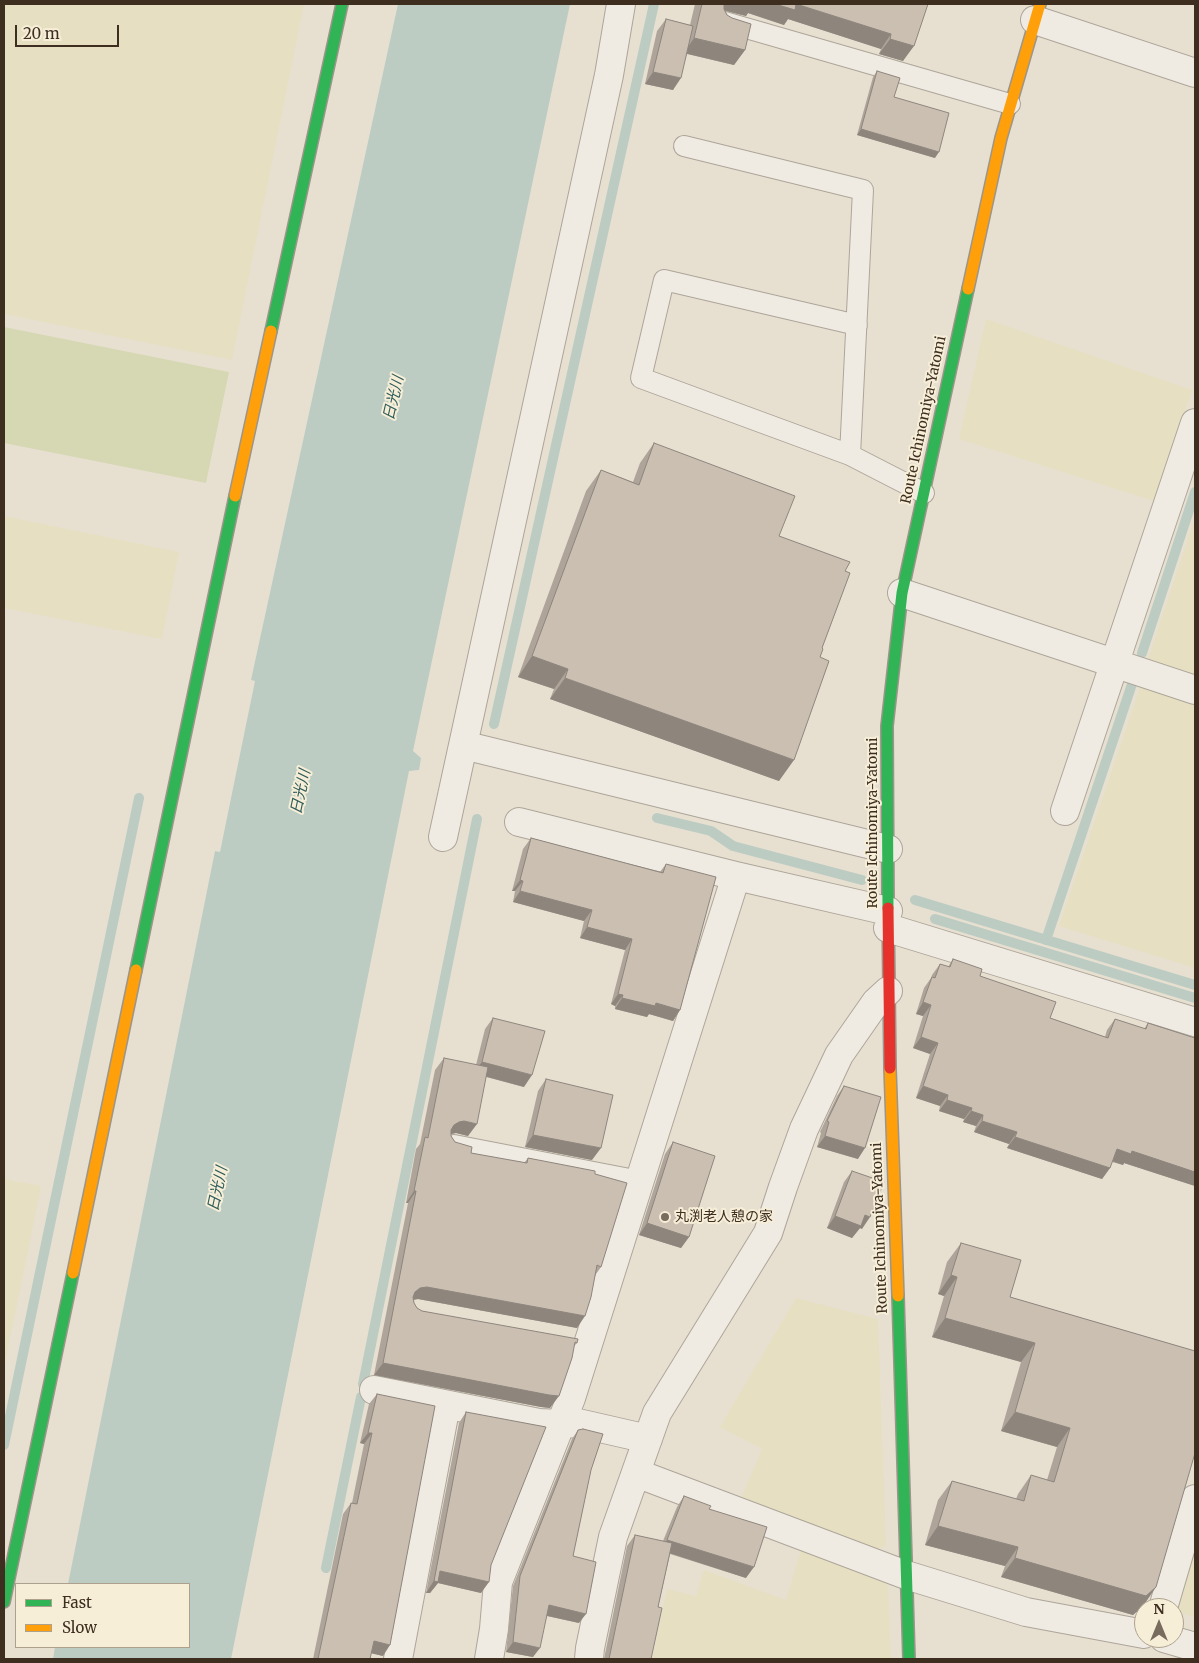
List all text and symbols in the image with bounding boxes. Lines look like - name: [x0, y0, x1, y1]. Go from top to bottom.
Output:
- scale bar: [18, 15, 121, 47]
- text: 20 m: [23, 24, 60, 43]
- street label: Route Ichinomiya-Yatomi: [898, 335, 950, 505]
- water label: 日光川: [380, 374, 408, 422]
- street label: Route Ichinomiya-Yatomi: [865, 737, 881, 909]
- water label: 日光川: [288, 768, 314, 816]
- street label: Route Ichinomiya-Yatomi: [869, 1142, 891, 1314]
- water label: 日光川: [205, 1165, 231, 1213]
- place label: 丸渕老人憩の家: [675, 1209, 773, 1225]
- marker: 丸渕老人憩の家: [659, 1211, 671, 1223]
- legend: [15, 1583, 190, 1648]
- text: Fast: [62, 1593, 92, 1612]
- north arrow: [1134, 1598, 1184, 1648]
- text: N: [1153, 1600, 1165, 1618]
- text: Slow: [62, 1618, 97, 1637]

